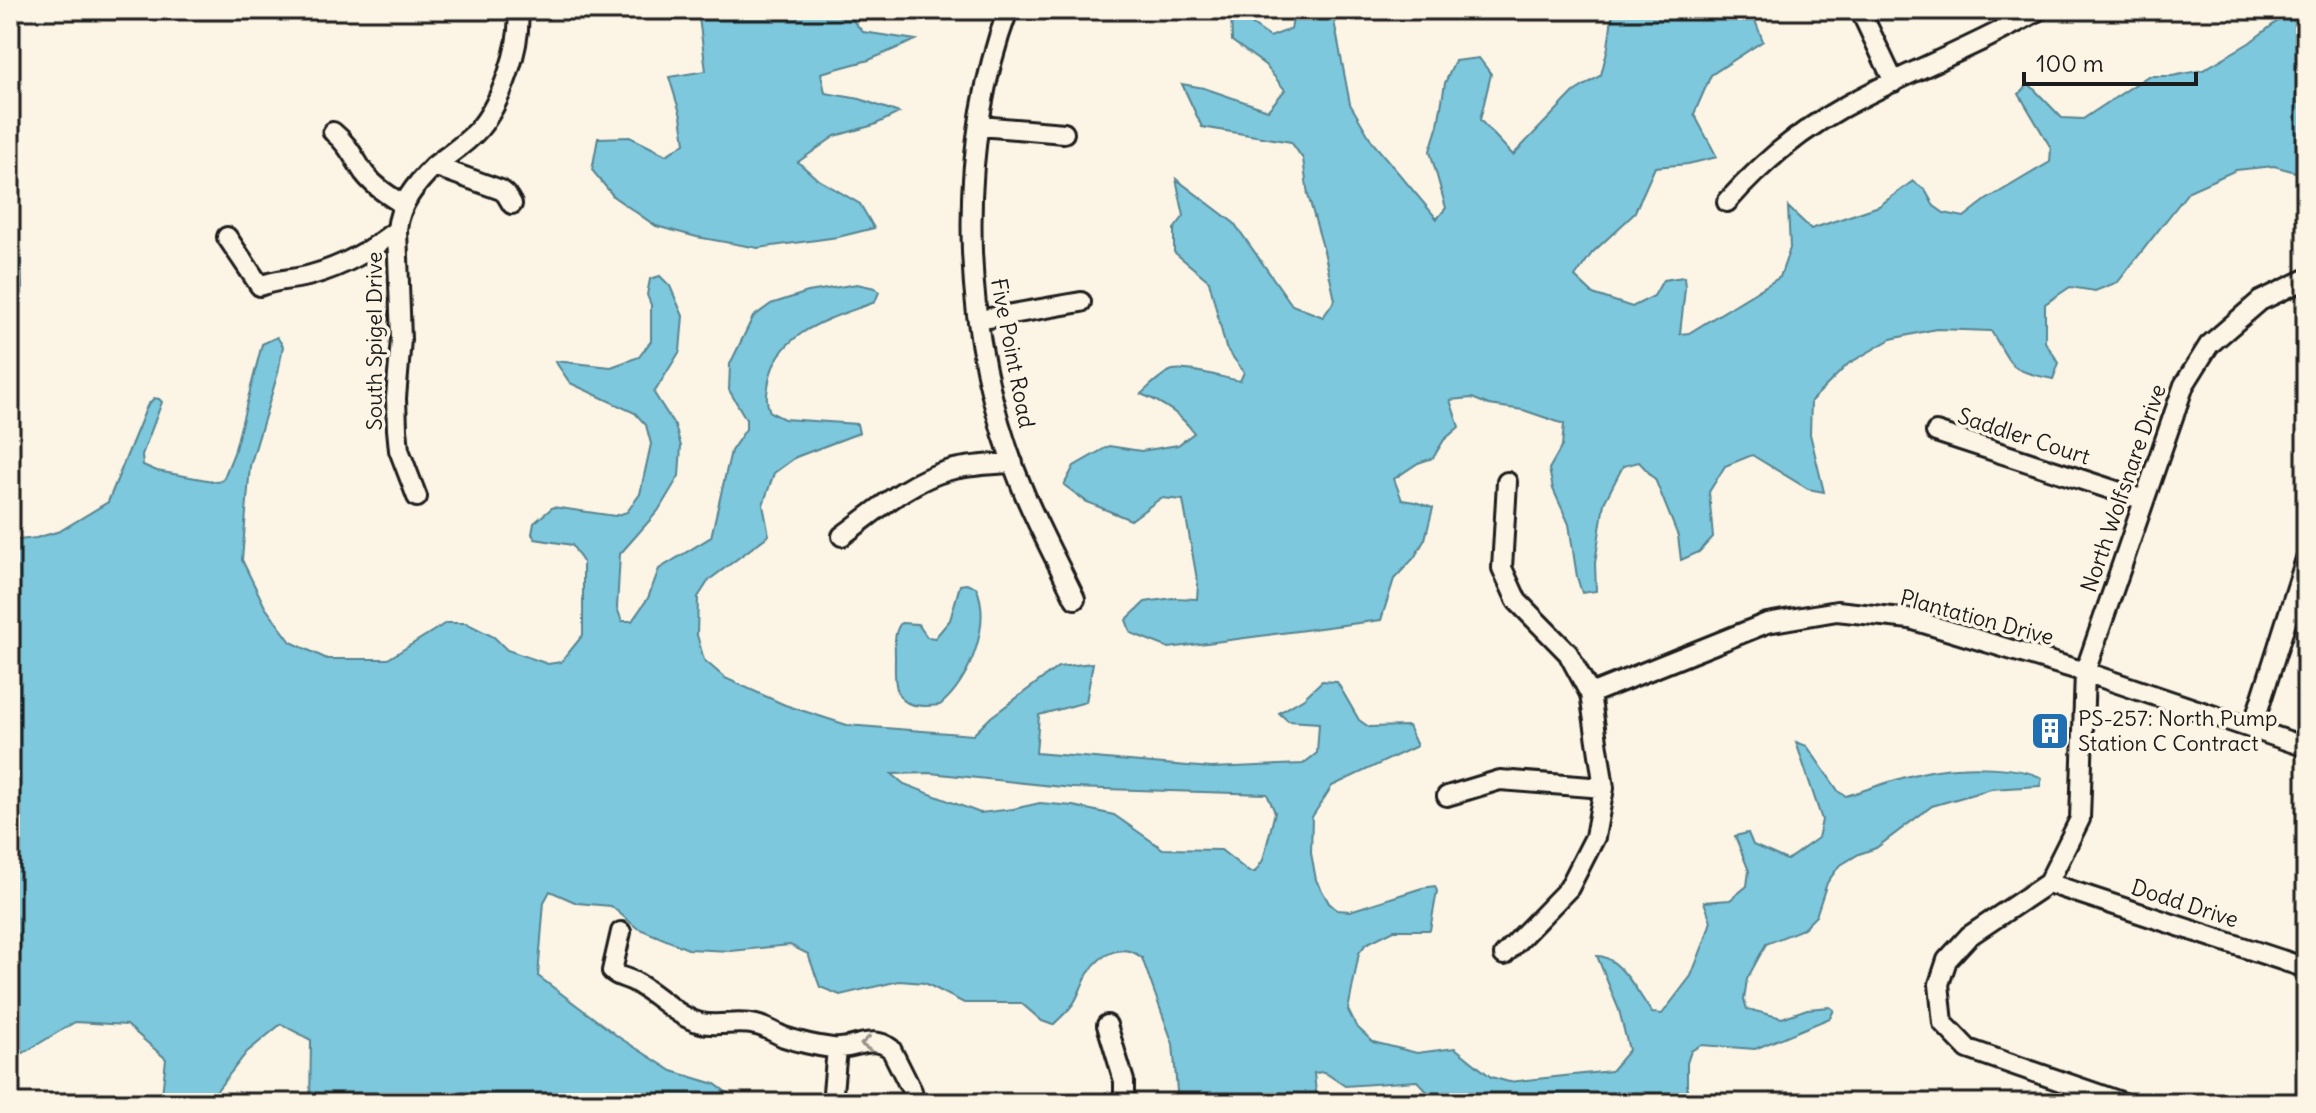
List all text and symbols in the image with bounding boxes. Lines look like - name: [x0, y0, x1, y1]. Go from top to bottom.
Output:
- scale bar: [2024, 36, 2196, 86]
- text: 100 m: [2036, 48, 2104, 78]
- street label: South Spigel Drive: [360, 252, 388, 430]
- street label: Five Point Road: [985, 276, 1041, 430]
- street label: North Wolfsnare Drive: [2074, 380, 2172, 596]
- street label: Saddler Court: [1954, 401, 2094, 471]
- street label: Plantation Drive: [1897, 583, 2057, 651]
- place label: PS-257: North Pump Station C Contract: [2078, 704, 2278, 757]
- building icon: PS-257: North Pump Station C Contract: [2029, 710, 2071, 752]
- street label: Dodd Drive: [2128, 873, 2242, 933]
- one-way arrow: [859, 1035, 872, 1052]

